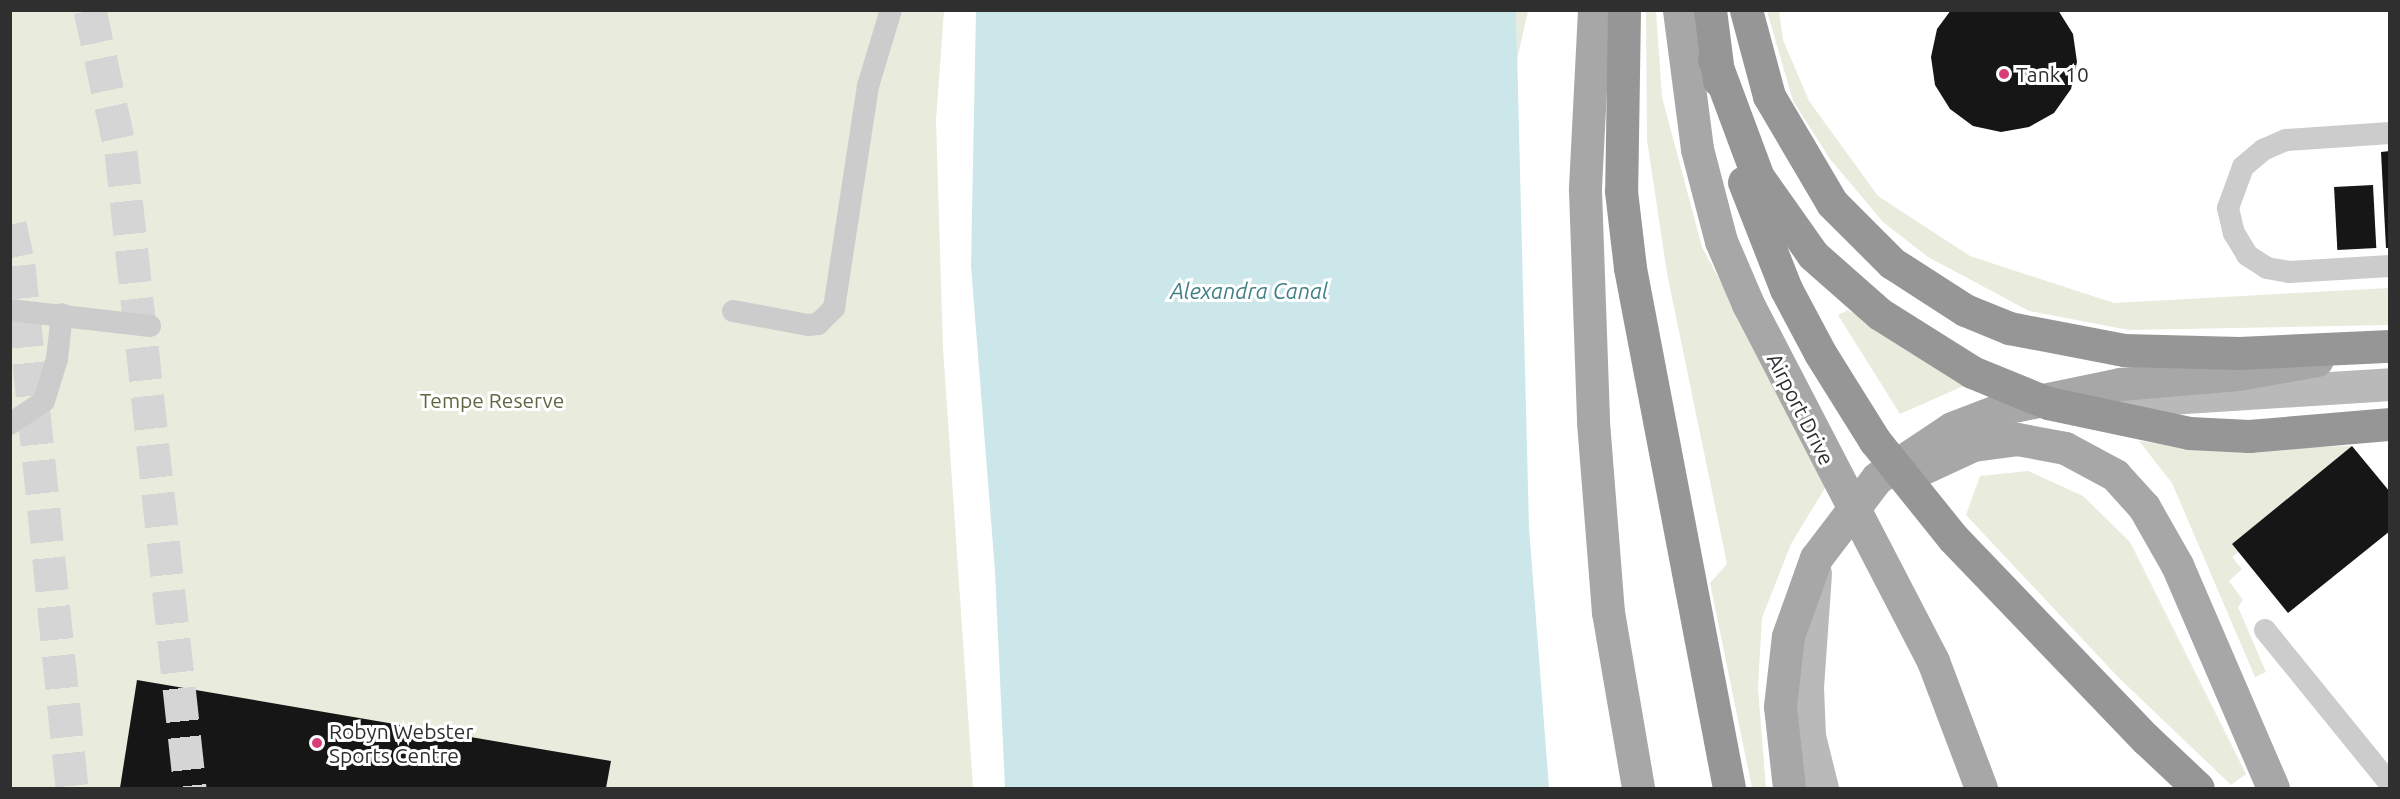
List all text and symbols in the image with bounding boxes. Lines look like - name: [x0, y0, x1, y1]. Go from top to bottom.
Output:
- place label: Tank 10: [2016, 61, 2089, 87]
- marker: Tank 10: [1997, 67, 2011, 81]
- water label: Alexandra Canal: [1170, 278, 1328, 304]
- street label: Airport Drive: [1762, 349, 1840, 469]
- park label: Tempe Reserve: [420, 387, 564, 413]
- place label: Robyn Webster Sports Centre: [329, 718, 473, 768]
- marker: Robyn Webster Sports Centre: [310, 736, 324, 750]

